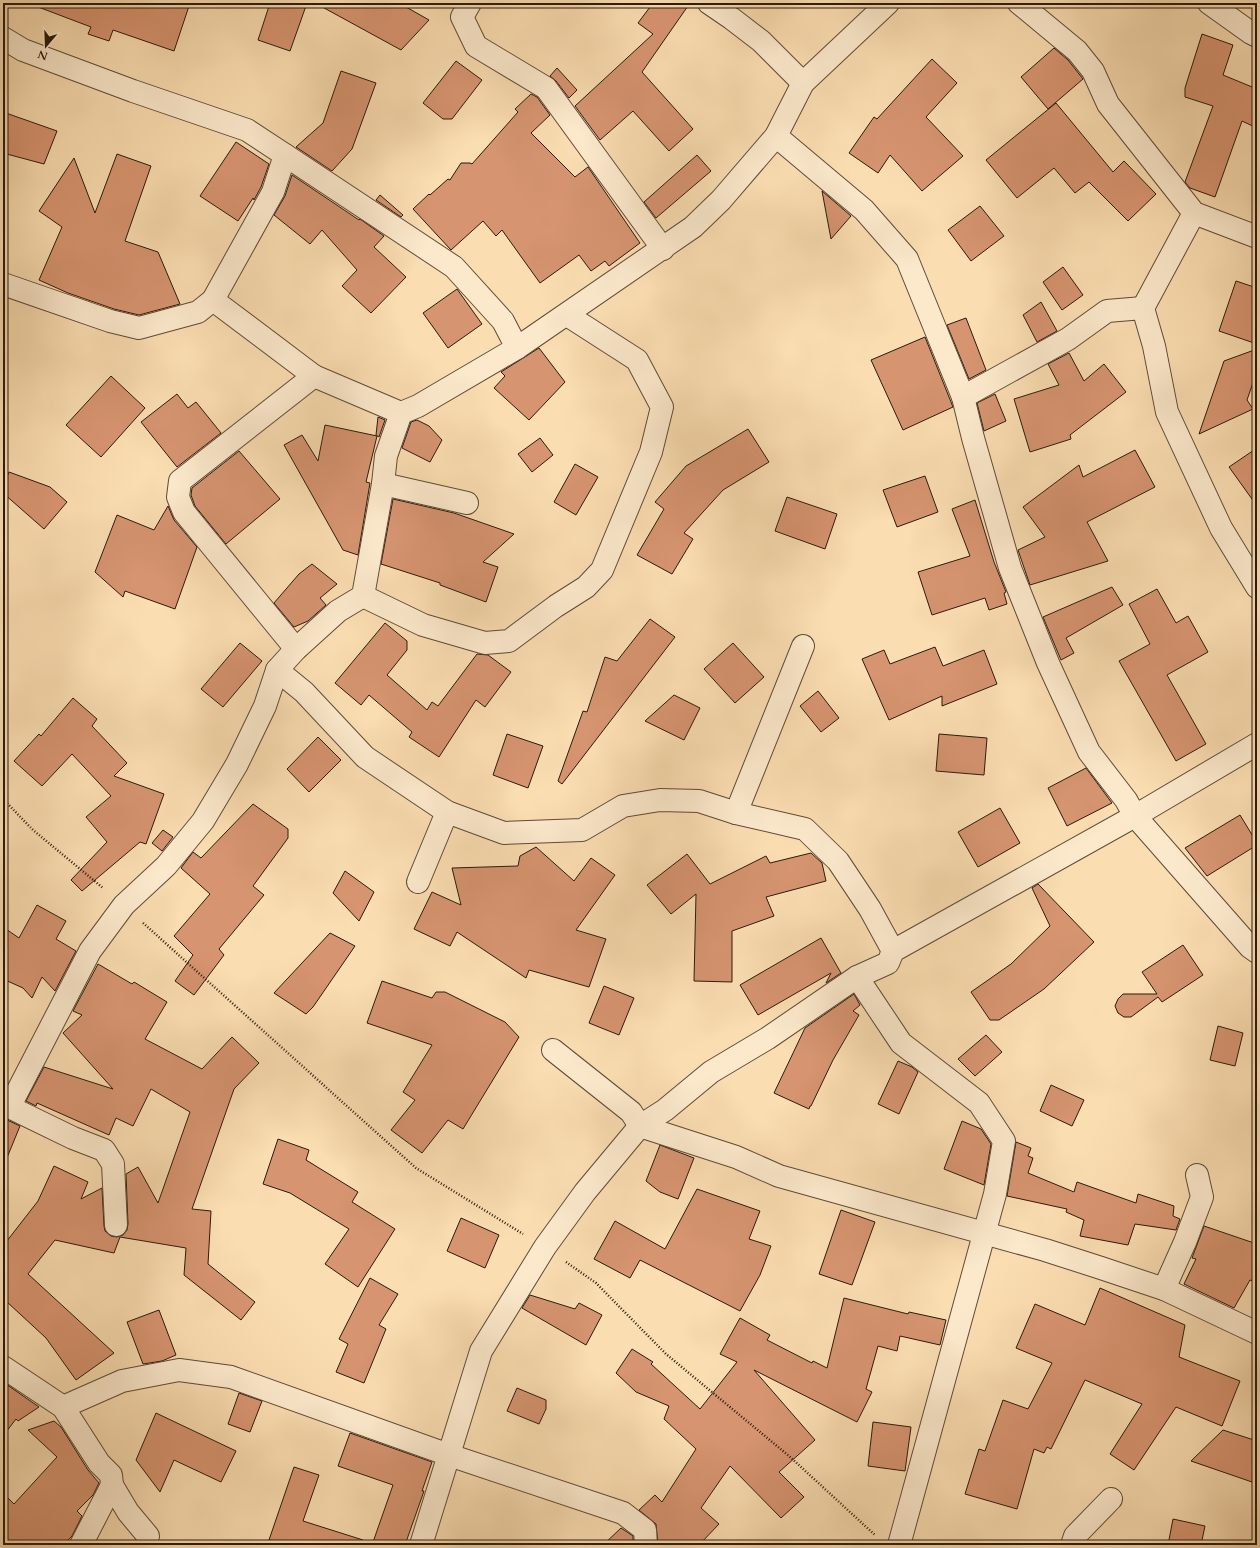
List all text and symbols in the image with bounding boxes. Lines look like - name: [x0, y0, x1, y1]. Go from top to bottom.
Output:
- north arrow: [26, 26, 66, 66]
- text: N: [36, 46, 50, 64]

